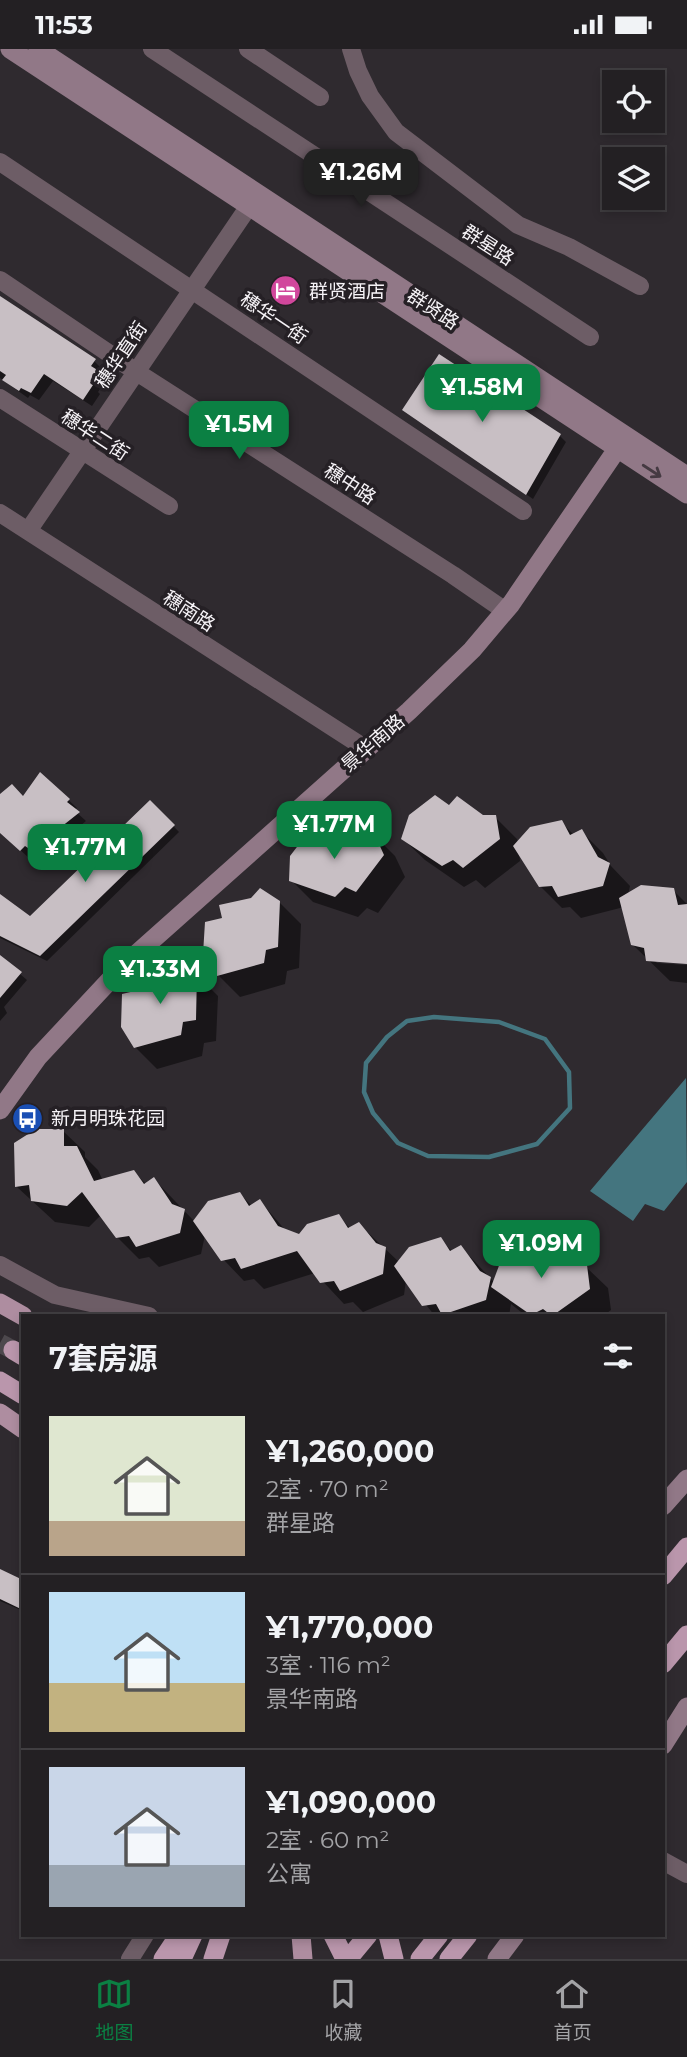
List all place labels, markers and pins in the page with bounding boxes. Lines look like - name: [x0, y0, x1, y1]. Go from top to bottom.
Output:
- pin: ¥1.26M: [304, 149, 418, 209]
- hotel icon: 群贤酒店: [269, 274, 303, 308]
- place label: 群贤酒店: [309, 280, 385, 303]
- pin: ¥1.58M: [425, 365, 539, 424]
- pin: ¥1.5M: [190, 401, 288, 461]
- pin: ¥1.77M: [277, 801, 391, 861]
- pin: ¥1.77M: [28, 825, 142, 884]
- pin: ¥1.33M: [103, 947, 217, 1006]
- bus stop icon: 新月明珠花园: [11, 1101, 45, 1135]
- place label: 新月明珠花园: [51, 1107, 165, 1130]
- pin: ¥1.09M: [484, 1221, 598, 1280]

